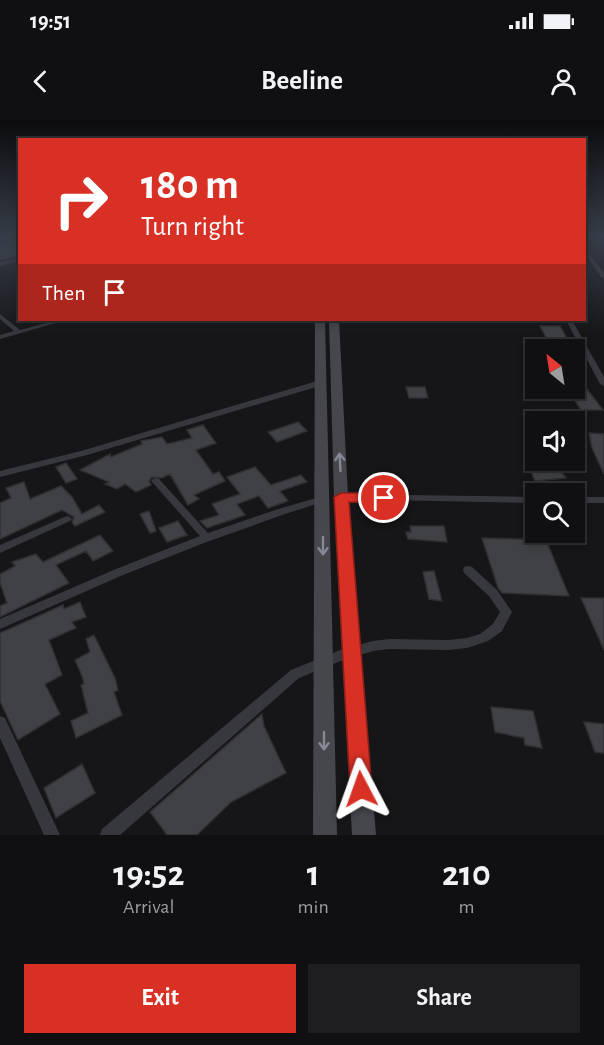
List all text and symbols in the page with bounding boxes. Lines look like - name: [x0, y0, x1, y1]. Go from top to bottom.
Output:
- text: 19:51: [30, 10, 71, 32]
- icon: back: [24, 65, 57, 98]
- icon: person: [547, 65, 580, 98]
- text: Beeline: [261, 67, 343, 94]
- icon: right: [42, 162, 120, 240]
- text: 180 m: [141, 164, 239, 206]
- text: Turn right: [141, 213, 244, 240]
- icon: arrive: [98, 276, 131, 309]
- text: Then: [42, 282, 86, 304]
- north arrow: [525, 339, 585, 399]
- map controls: [525, 339, 585, 543]
- button: sound: [525, 411, 585, 471]
- one-way arrow: [334, 453, 345, 473]
- pin: [358, 472, 409, 523]
- icon: arrive: [367, 481, 400, 514]
- button: search: [525, 483, 585, 543]
- one-way arrow: [317, 535, 329, 555]
- one-way arrow: [318, 730, 330, 750]
- position arrow: [329, 757, 393, 821]
- text: 19:52: [113, 856, 184, 892]
- text: 1: [307, 856, 320, 892]
- text: 210: [442, 856, 491, 892]
- text: Arrival: [123, 897, 175, 917]
- text: min: [298, 897, 329, 917]
- text: m: [458, 897, 474, 917]
- button: Exit: [24, 964, 296, 1033]
- button: Share: [308, 964, 580, 1033]

